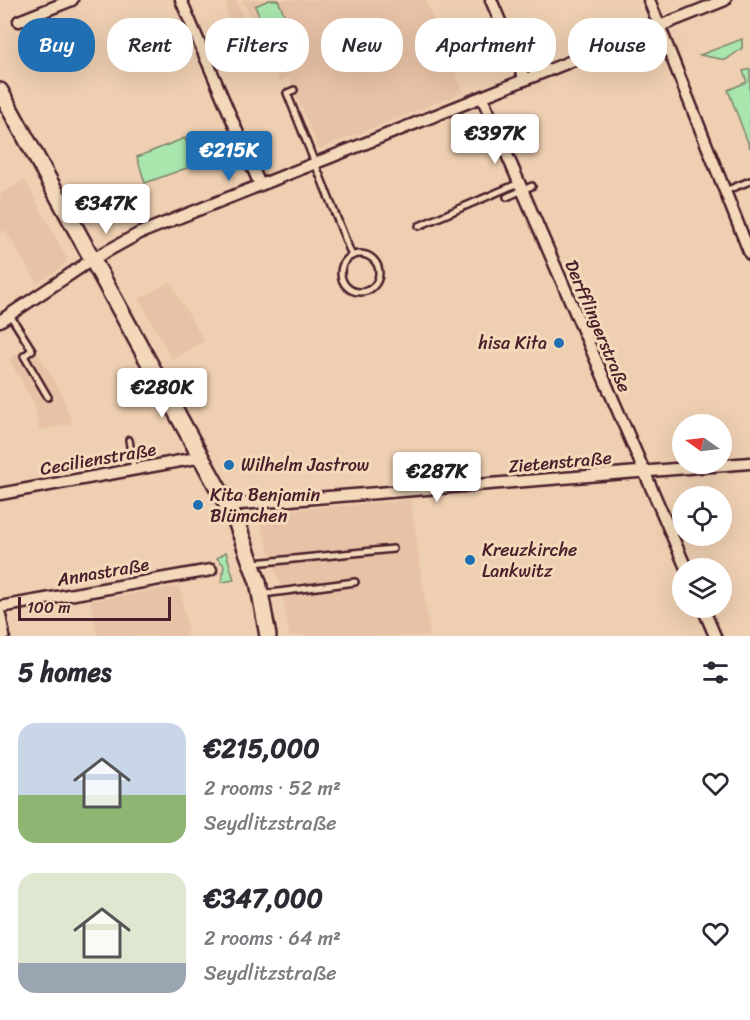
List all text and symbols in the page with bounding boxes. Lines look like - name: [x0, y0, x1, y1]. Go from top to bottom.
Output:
- chip: Buy: [18, 18, 95, 72]
- chip: Rent: [107, 18, 193, 72]
- chip: Filters: [205, 18, 309, 72]
- chip: New: [321, 18, 403, 72]
- chip: Apartment: [415, 18, 556, 72]
- chip: House: [568, 18, 667, 72]
- pin: €397K: [453, 114, 537, 165]
- text: €397K: [465, 116, 525, 151]
- pin: €215K: [187, 131, 271, 182]
- text: €215K: [200, 133, 258, 168]
- pin: €347K: [64, 184, 148, 235]
- text: €347K: [76, 186, 136, 221]
- street label: Derfflingerstraße: [556, 255, 640, 397]
- place label: hisa Kita: [477, 327, 547, 359]
- marker: hisa Kita: [552, 336, 566, 350]
- pin: €280K: [120, 368, 204, 419]
- text: €280K: [131, 370, 193, 405]
- north arrow: [672, 414, 732, 474]
- map controls: [672, 414, 732, 618]
- street label: Cecilienstraße: [38, 433, 159, 485]
- street label: Zietenstraße: [507, 442, 613, 482]
- place label: Wilhelm Jastrow: [241, 449, 370, 481]
- pin: €287K: [395, 452, 479, 503]
- text: €287K: [407, 454, 467, 489]
- marker: Wilhelm Jastrow: [222, 458, 236, 472]
- place label: Kita Benjamin Blümchen: [210, 479, 320, 532]
- button: locate: [672, 486, 732, 546]
- marker: Kita Benjamin Blümchen: [191, 498, 205, 512]
- place label: Kreuzkirche Lankwitz: [482, 534, 577, 587]
- street label: Annastraße: [53, 548, 152, 596]
- marker: Kreuzkirche Lankwitz: [463, 553, 477, 567]
- button: layers: [672, 558, 732, 618]
- text: 100 m: [27, 593, 71, 622]
- scale bar: [18, 594, 171, 622]
- text: 5 homes: [18, 649, 111, 695]
- icon: filters: [699, 656, 732, 689]
- text: €215,000: [204, 725, 320, 771]
- icon: home: [66, 747, 138, 819]
- icon: heart: [699, 767, 732, 800]
- text: 2 rooms · 52 m²: [204, 771, 341, 806]
- text: Seydlitzstraße: [204, 806, 336, 841]
- text: €347,000: [204, 875, 323, 921]
- icon: home: [66, 897, 138, 969]
- icon: heart: [699, 917, 732, 950]
- text: 2 rooms · 64 m²: [204, 921, 341, 956]
- text: Seydlitzstraße: [204, 956, 336, 991]

